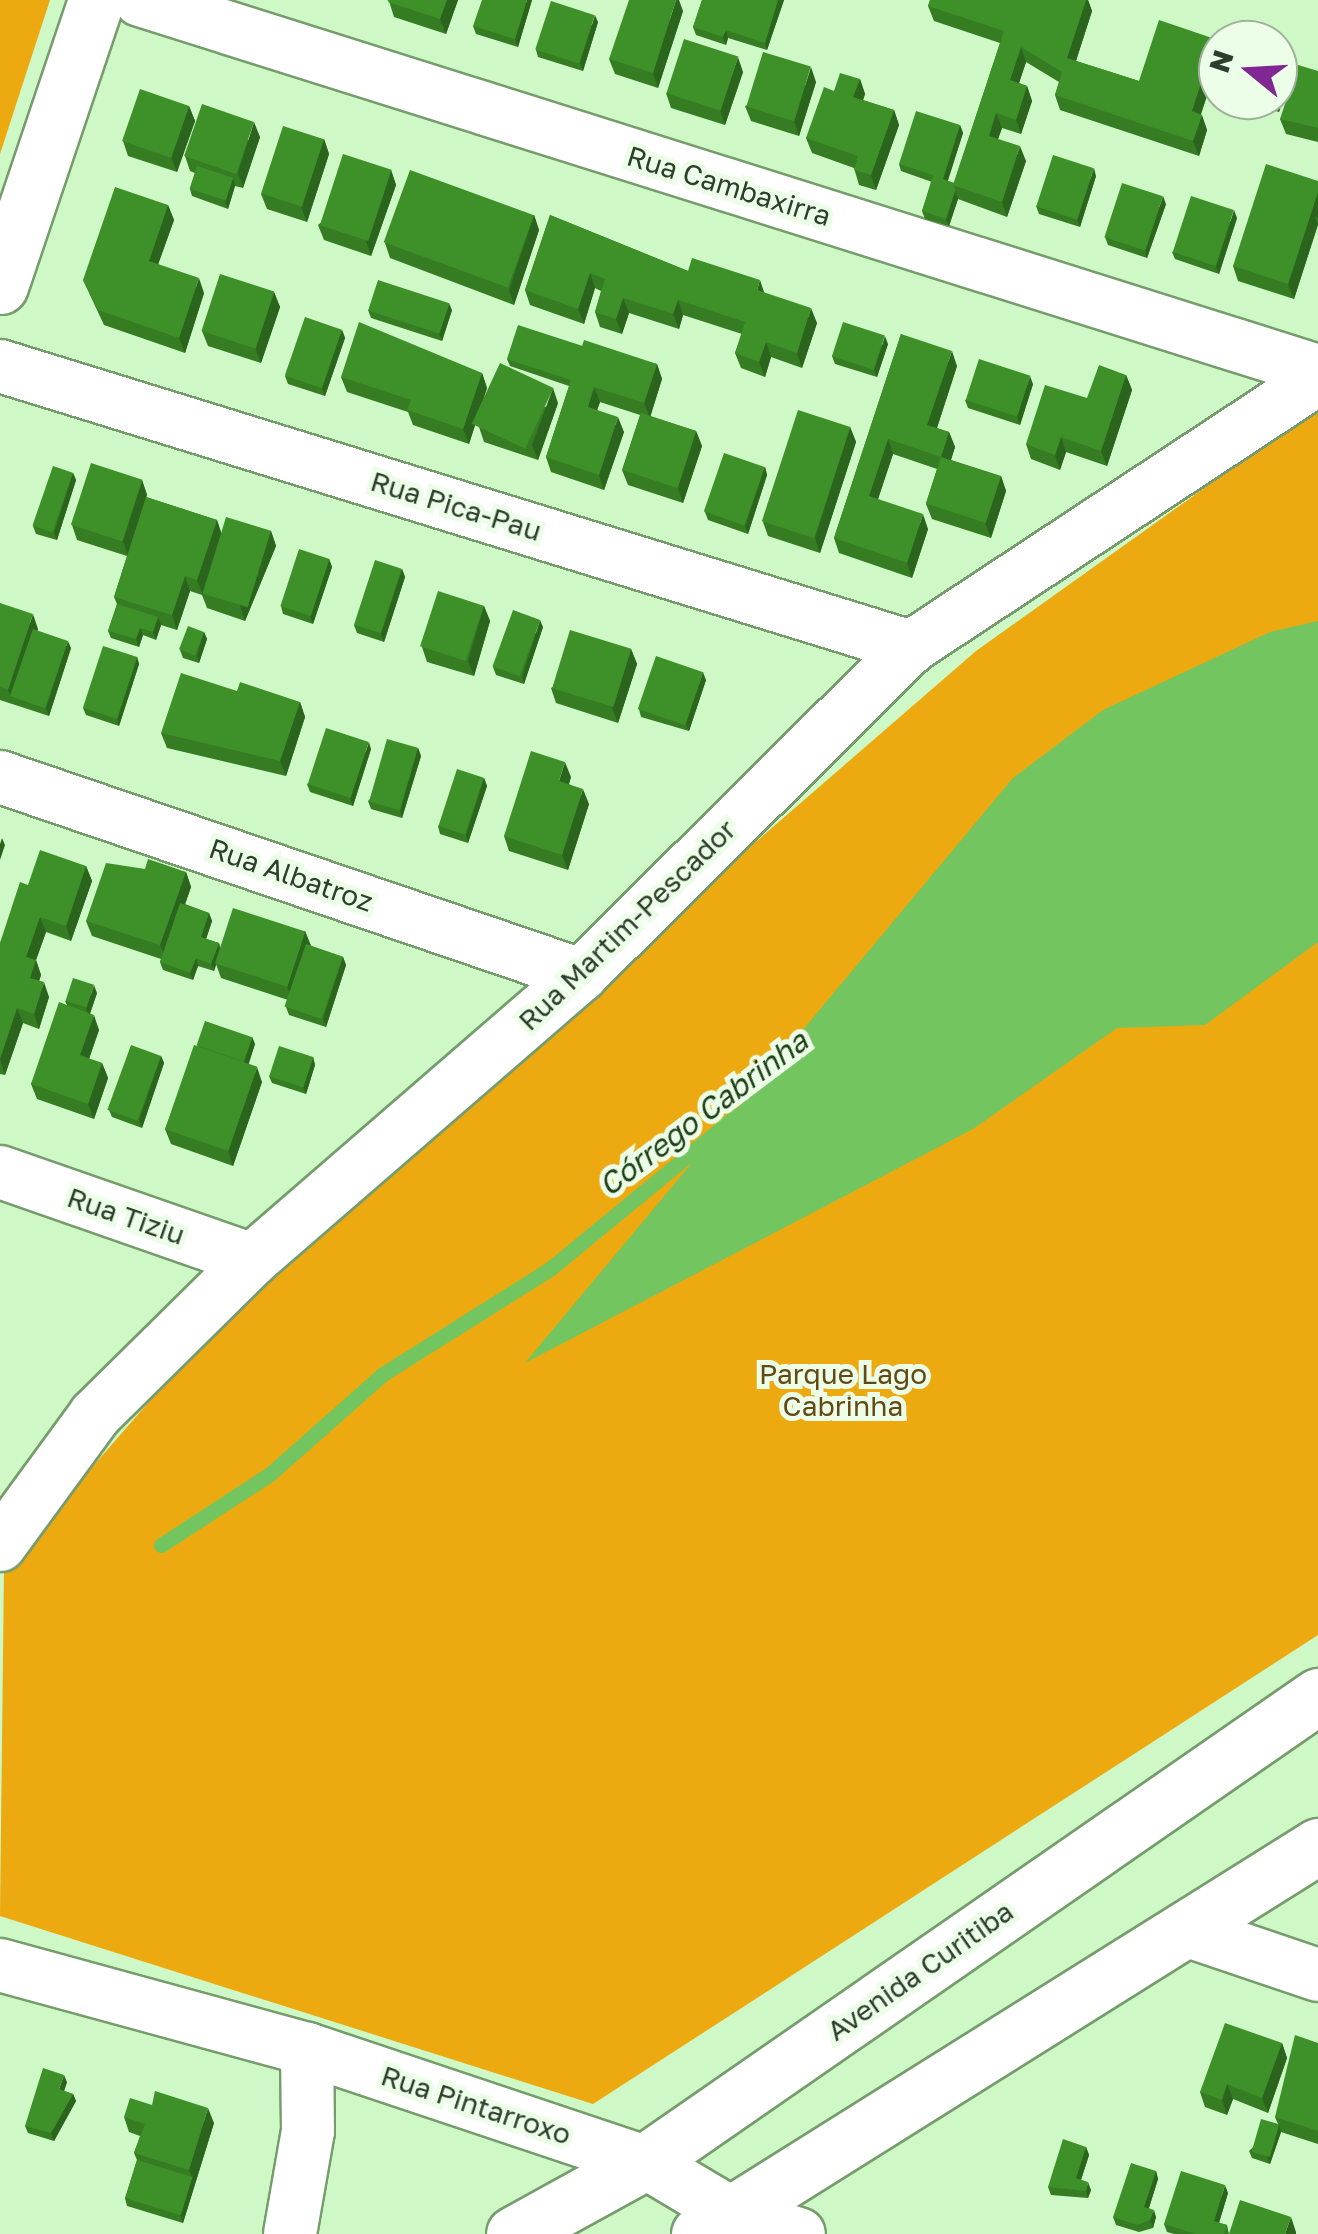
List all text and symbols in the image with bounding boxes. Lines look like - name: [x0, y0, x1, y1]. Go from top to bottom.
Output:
- north arrow: [1198, 20, 1298, 120]
- text: N: [1202, 46, 1240, 76]
- street label: Rua Cambaxirra: [623, 139, 835, 233]
- street label: Rua Pica-Pau: [367, 464, 545, 548]
- street label: Rua Martim-Pescador: [511, 813, 743, 1037]
- street label: Rua Albatroz: [205, 831, 377, 919]
- water label: Córrego Cabrinha: [591, 1023, 815, 1203]
- street label: Rua Tiziu: [63, 1180, 189, 1252]
- park label: Parque Lago Cabrinha: [759, 1357, 927, 1423]
- street label: Avenida Curitiba: [821, 1894, 1019, 2048]
- street label: Rua Pintarroxo: [377, 2059, 575, 2151]

